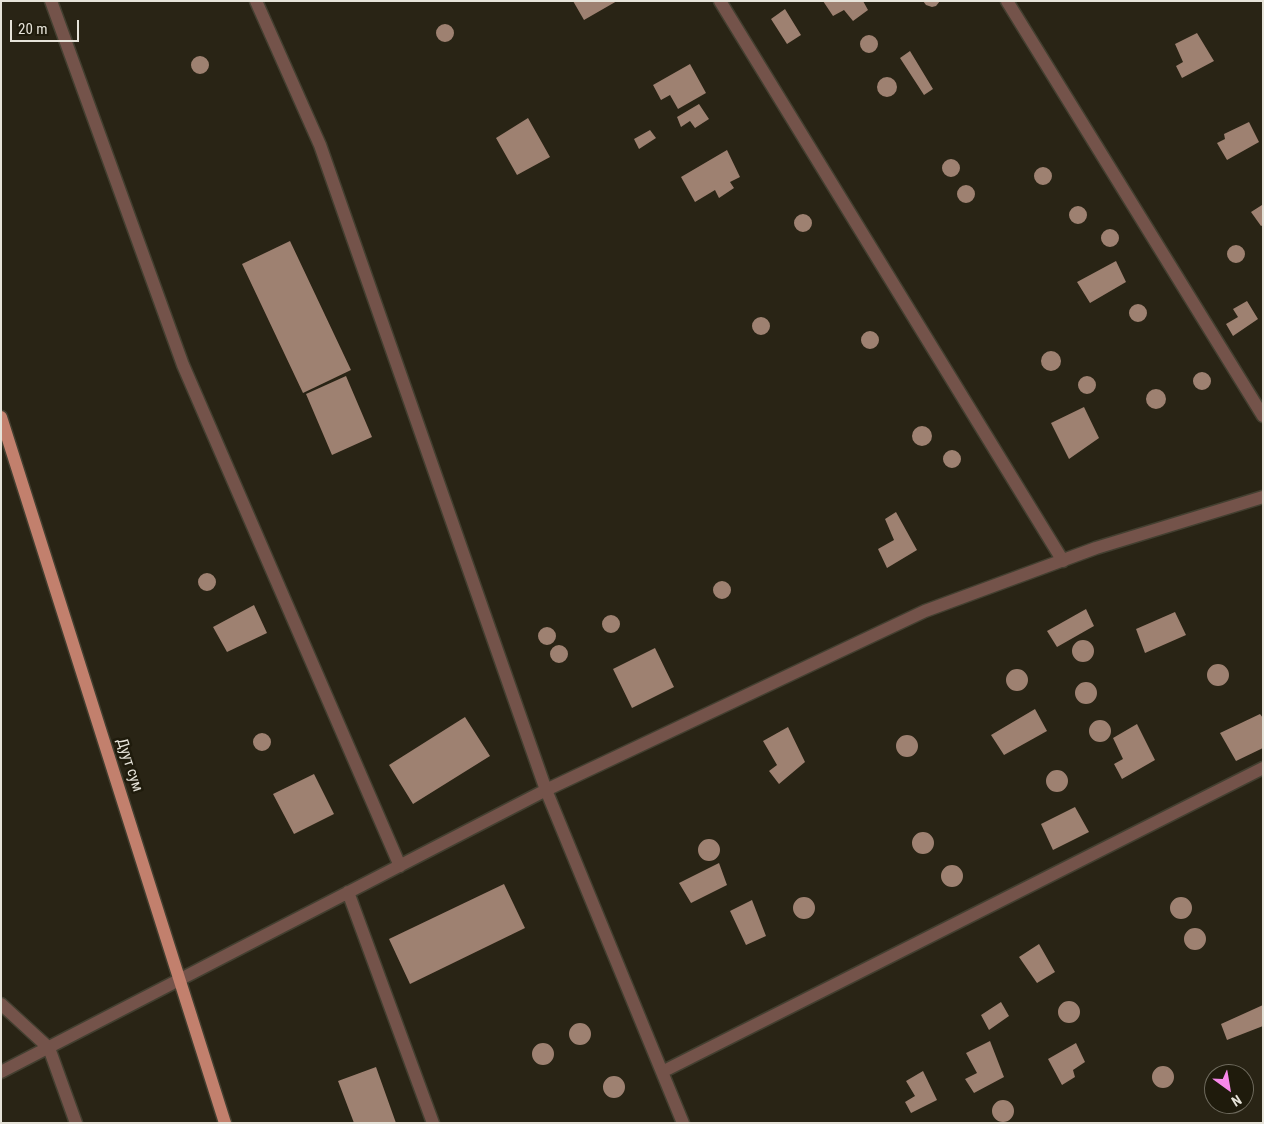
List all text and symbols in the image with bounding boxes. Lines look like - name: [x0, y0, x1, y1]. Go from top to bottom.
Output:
- scale bar: [12, 10, 81, 42]
- text: 20 m: [18, 20, 48, 38]
- street label: Дуут сум: [112, 736, 146, 794]
- north arrow: [1204, 1064, 1254, 1114]
- text: N: [1229, 1092, 1244, 1110]

